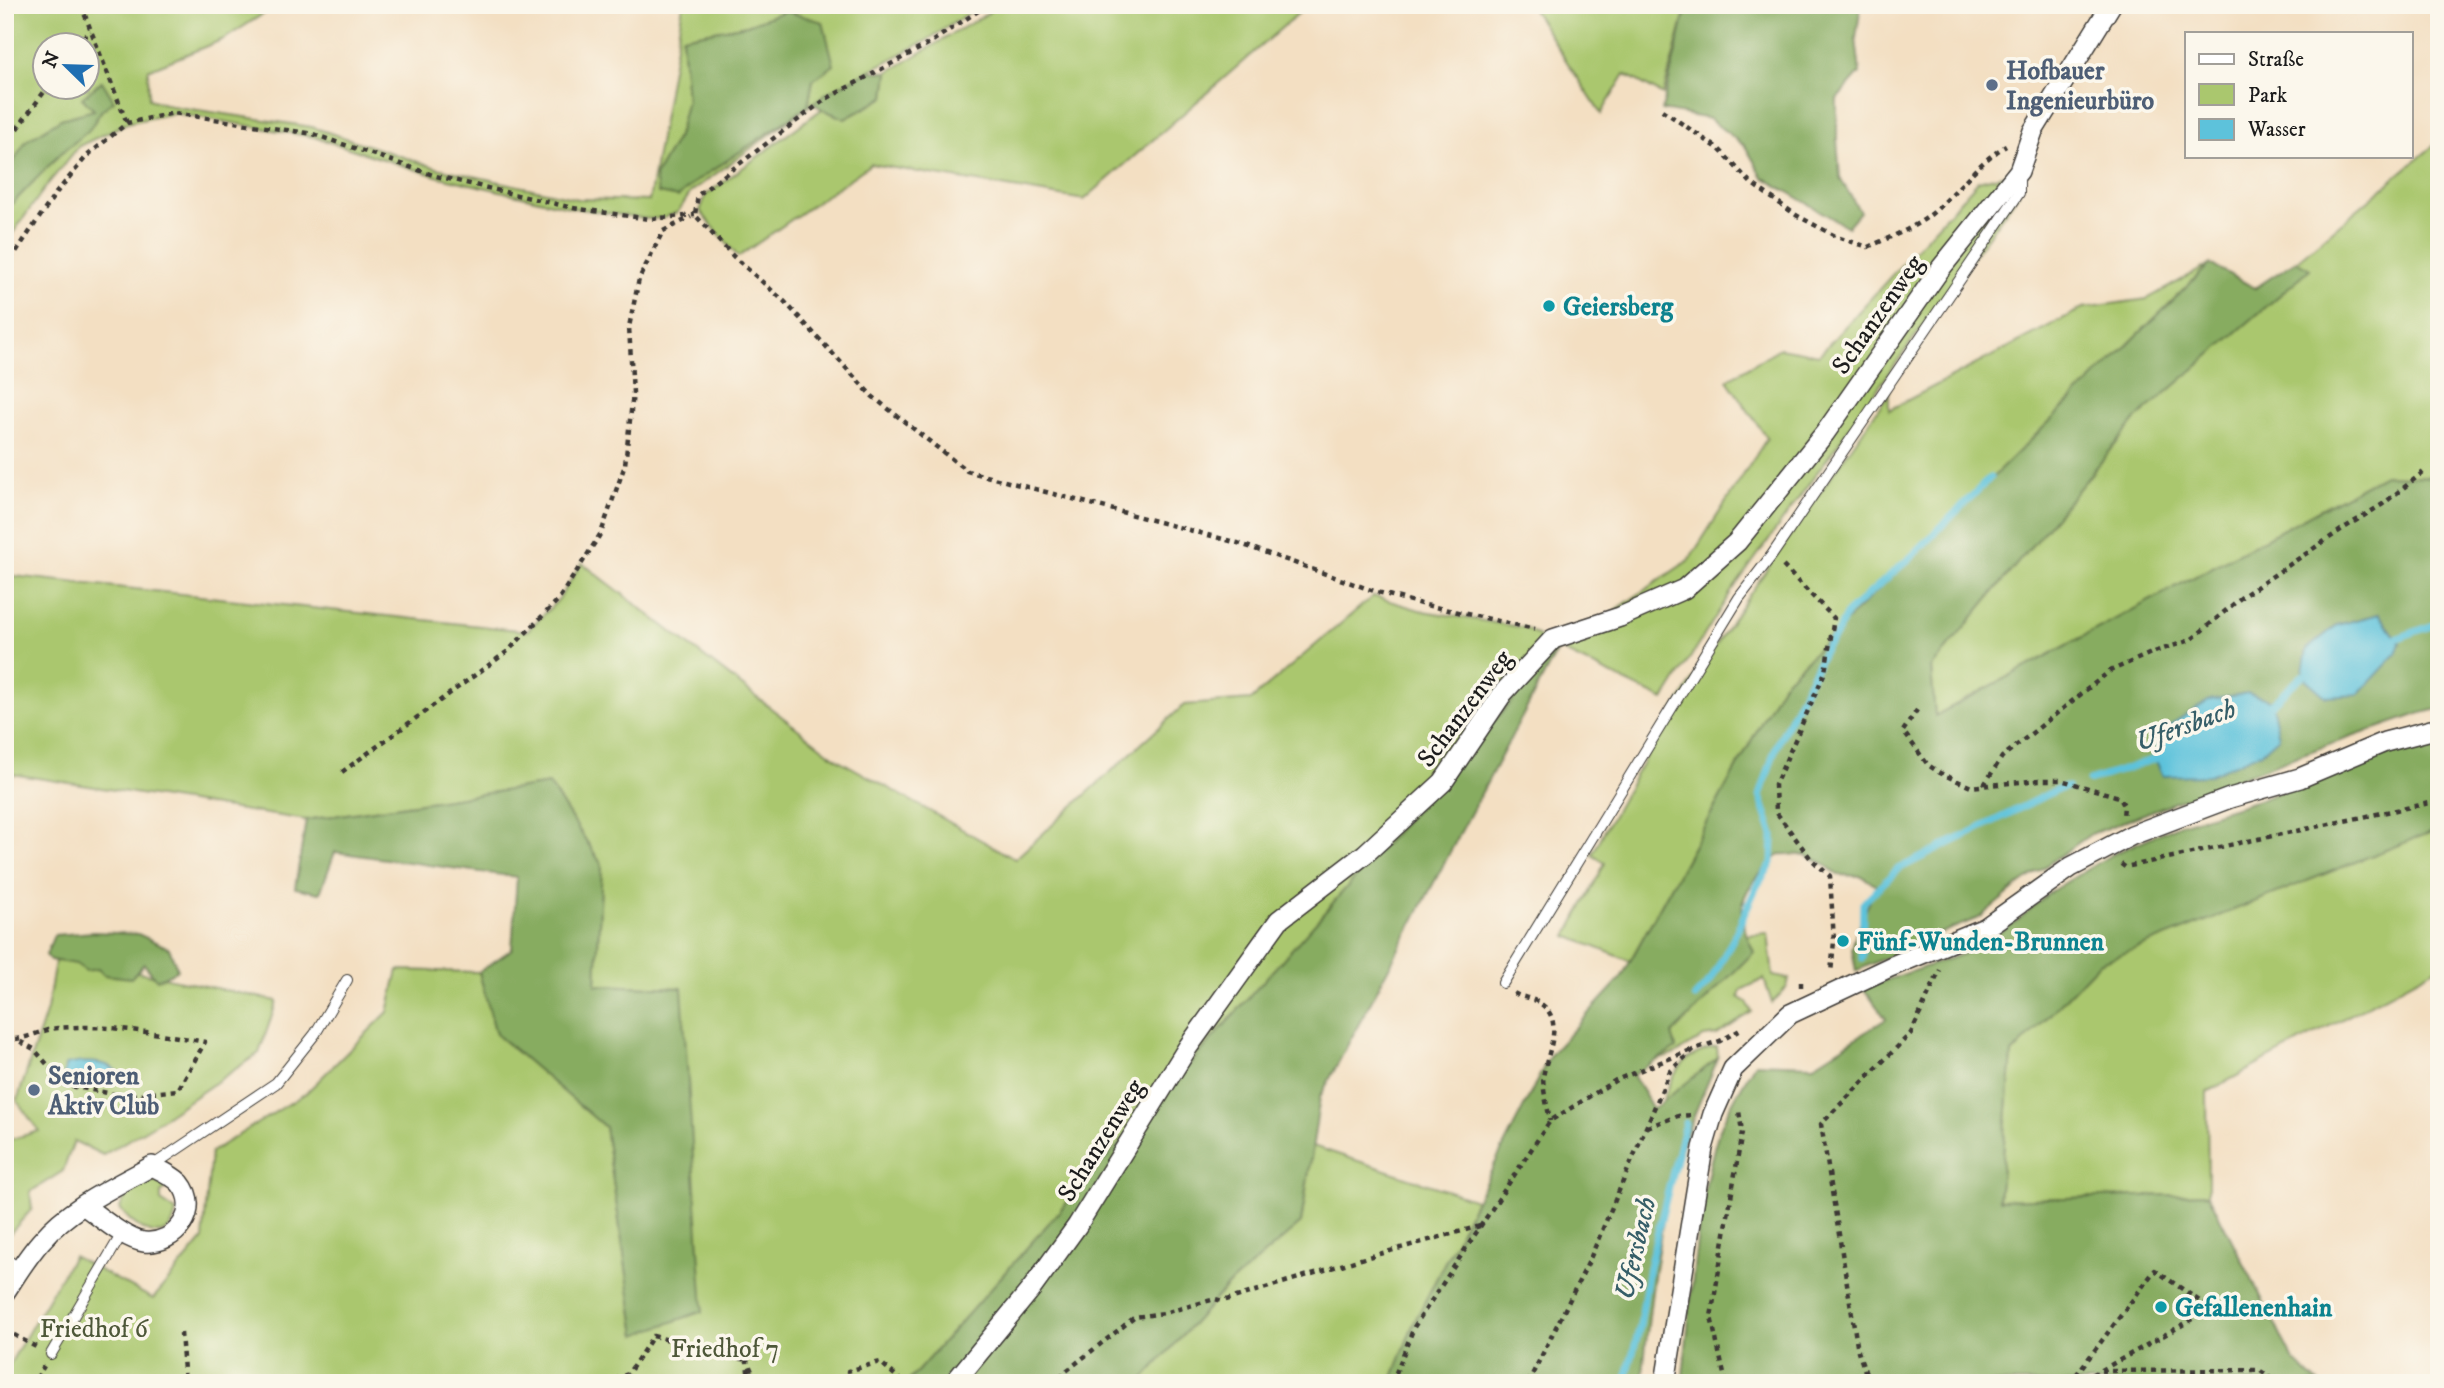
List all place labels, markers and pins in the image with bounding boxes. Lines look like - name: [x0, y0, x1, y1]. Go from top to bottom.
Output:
- place label: Hofbauer Ingenieurbüro: [2006, 55, 2154, 118]
- marker: Hofbauer Ingenieurbüro: [1984, 77, 2000, 93]
- place label: Geiersberg: [1563, 291, 1674, 324]
- marker: Geiersberg: [1541, 298, 1557, 314]
- place label: Fünf-Wunden-Brunnen: [1857, 926, 2104, 959]
- marker: Fünf-Wunden-Brunnen: [1835, 933, 1851, 949]
- place label: Senioren Aktiv Club: [47, 1060, 159, 1123]
- marker: Senioren Aktiv Club: [26, 1082, 42, 1098]
- place label: Gefallenenhain: [2175, 1292, 2333, 1325]
- marker: Gefallenenhain: [2153, 1299, 2169, 1315]

